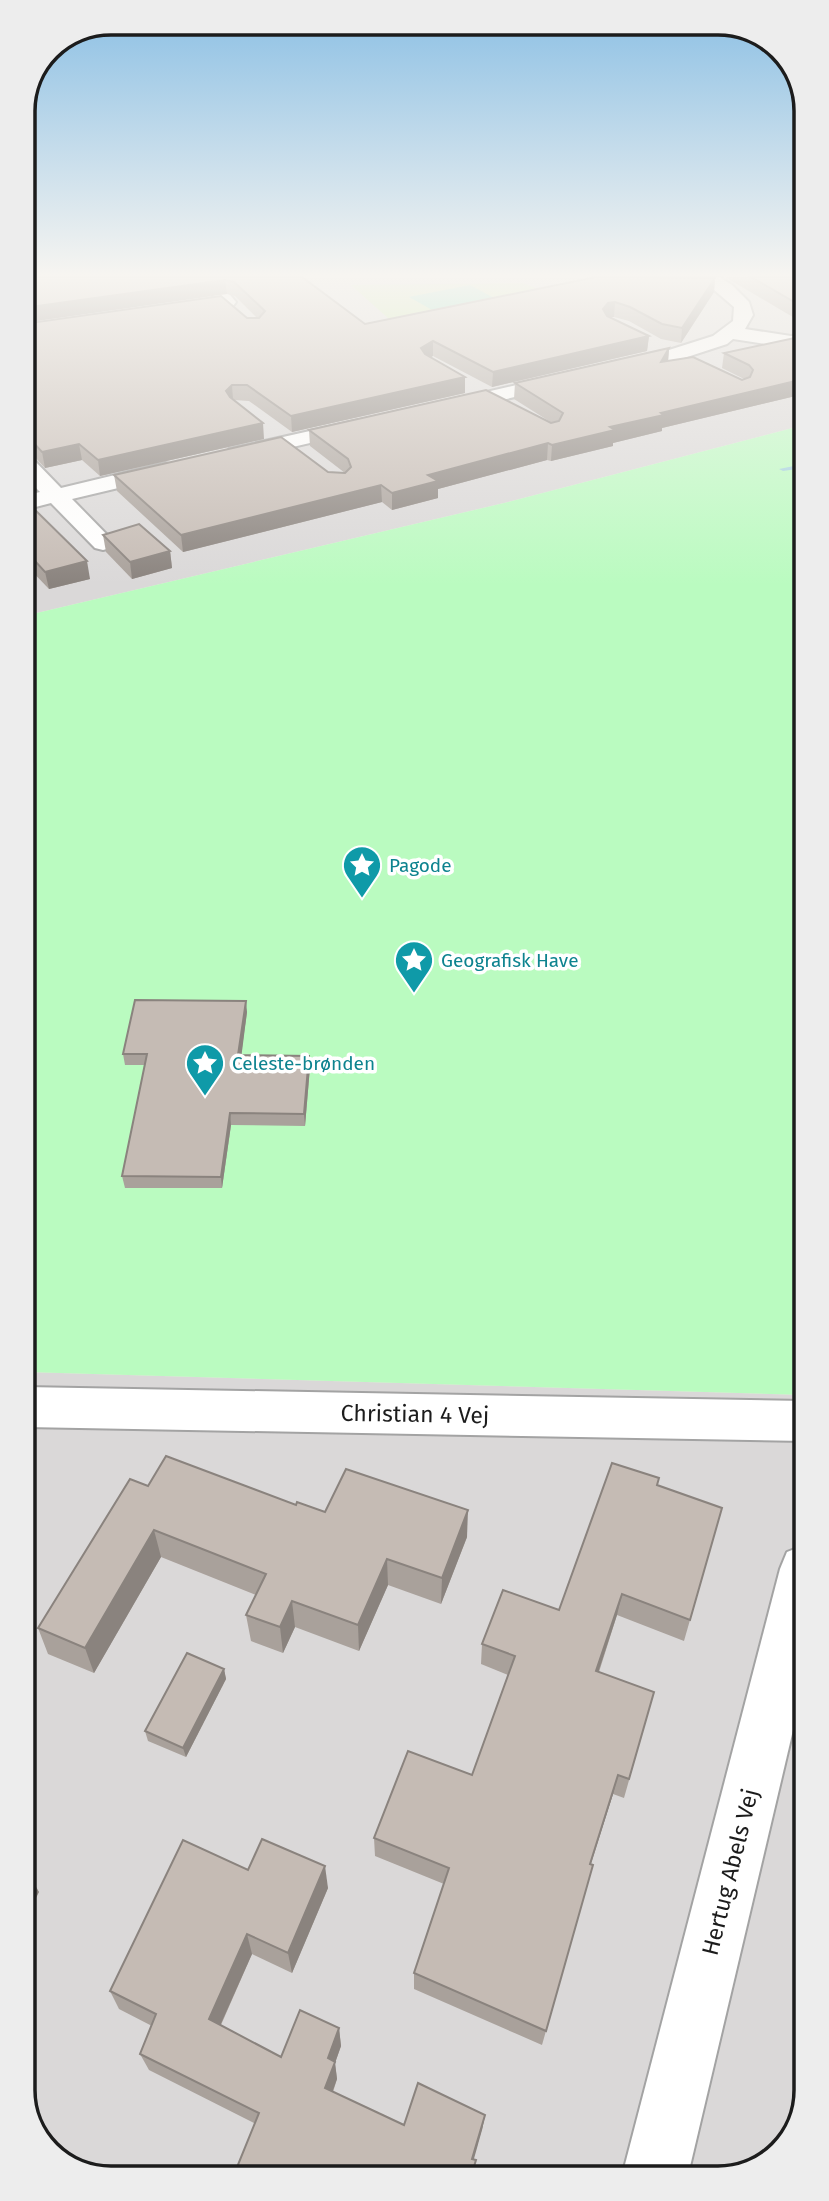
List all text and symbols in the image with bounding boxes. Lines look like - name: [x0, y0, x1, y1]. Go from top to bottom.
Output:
- place icon: Pagode: [341, 844, 383, 899]
- place label: Pagode: [389, 854, 452, 877]
- place icon: Geografisk Have: [393, 939, 435, 994]
- place label: Geografisk Have: [441, 949, 579, 972]
- place icon: Celeste-brønden: [184, 1042, 226, 1097]
- place label: Celeste-brønden: [232, 1052, 375, 1075]
- street label: Christian 4 Vej: [340, 1399, 490, 1429]
- street label: Hertug Abels Vej: [696, 1786, 764, 1958]

